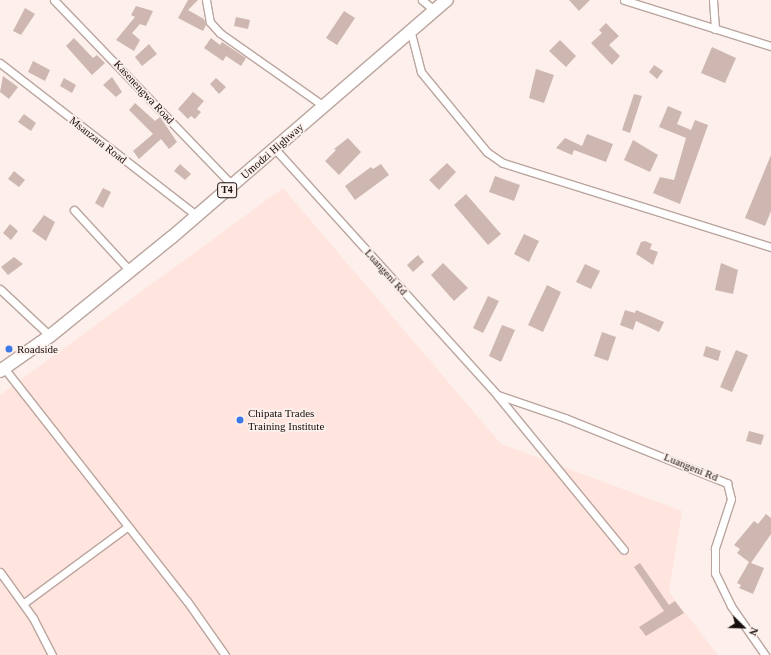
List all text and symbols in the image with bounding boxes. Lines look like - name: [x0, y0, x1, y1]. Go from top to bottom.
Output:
- street label: Kasenengwa Road: [111, 57, 177, 127]
- street label: Msanzara Road: [67, 114, 129, 166]
- street label: Umodzi Highway: [238, 120, 306, 182]
- road number: T4: [217, 182, 237, 198]
- street label: Luangeni Rd: [362, 246, 410, 298]
- place label: Roadside: [17, 342, 58, 356]
- marker: Roadside: [4, 344, 14, 354]
- place label: Chipata Trades Training Institute: [248, 407, 324, 433]
- marker: Chipata Trades Training Institute: [235, 415, 245, 425]
- street label: Luangeni Rd: [662, 450, 720, 484]
- north arrow: [723, 607, 763, 647]
- text: N: [747, 626, 761, 638]

